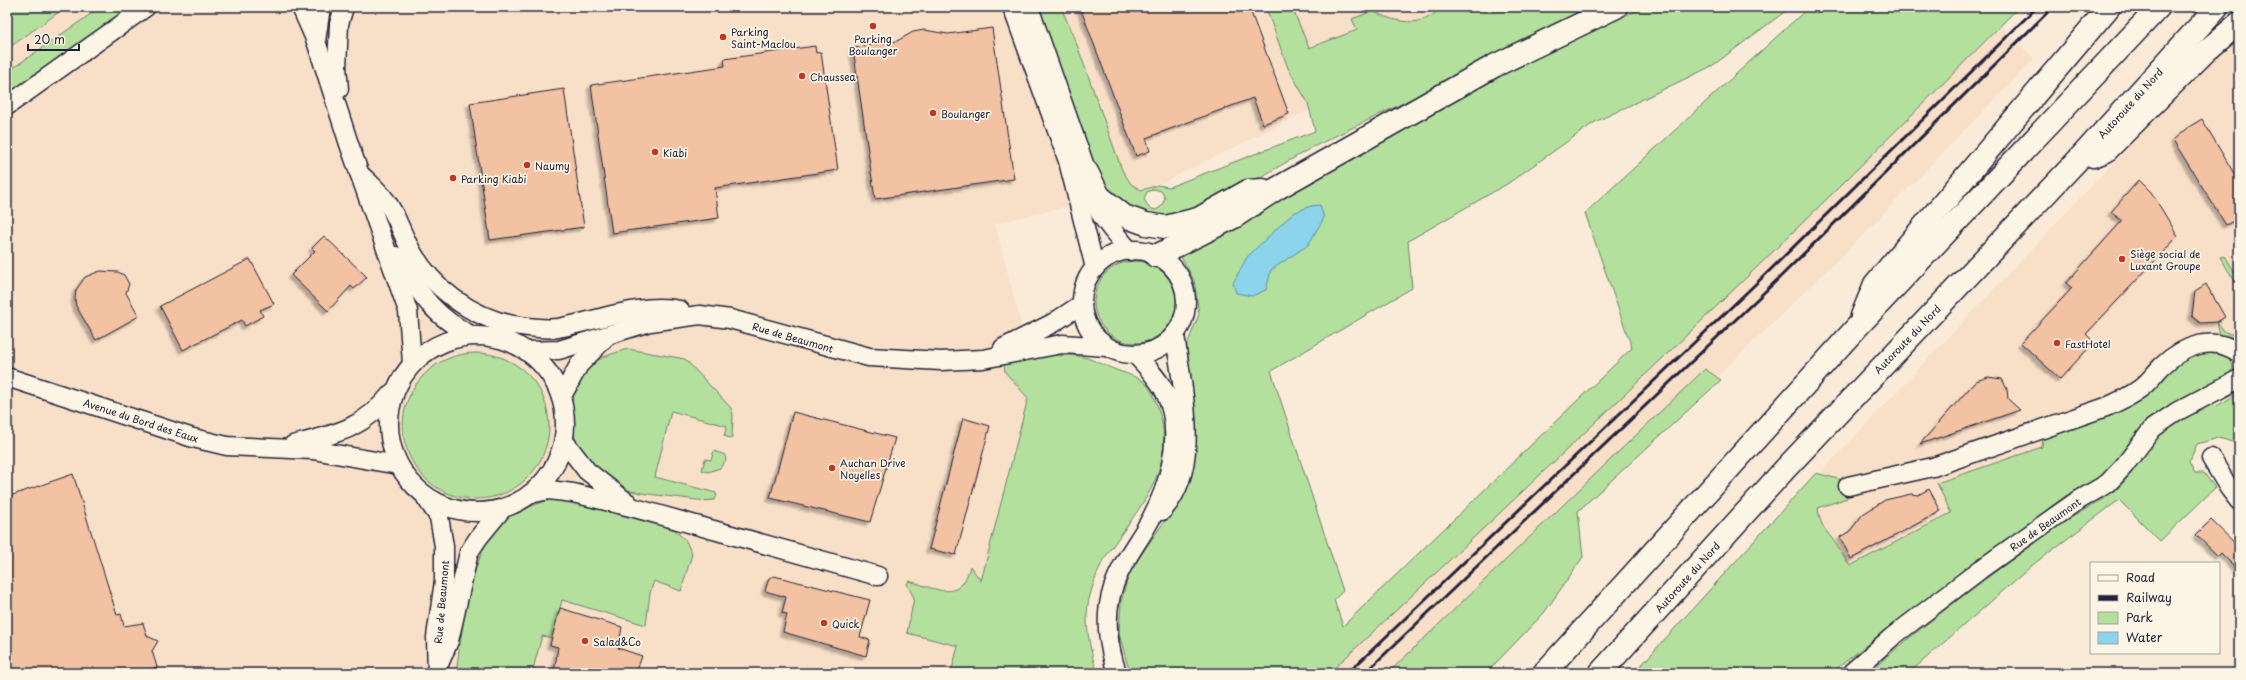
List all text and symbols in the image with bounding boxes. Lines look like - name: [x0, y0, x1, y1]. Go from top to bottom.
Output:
- marker: Parking Boulanger: [868, 21, 878, 31]
- place label: Parking Saint-Maclou: [731, 24, 796, 51]
- scale bar: [28, 26, 79, 52]
- text: 20 m: [34, 30, 65, 48]
- place label: Parking Boulanger: [848, 31, 898, 58]
- marker: Parking Saint-Maclou: [718, 32, 728, 42]
- street label: Autoroute du Nord: [2094, 64, 2166, 142]
- place label: Chaussea: [810, 69, 857, 84]
- marker: Chaussea: [797, 71, 807, 81]
- place label: Boulanger: [941, 106, 990, 121]
- marker: Boulanger: [928, 108, 938, 118]
- place label: Kiabi: [663, 145, 687, 160]
- marker: Kiabi: [650, 147, 660, 157]
- place label: Naumy: [535, 158, 570, 173]
- marker: Naumy: [522, 160, 532, 170]
- place label: Parking Kiabi: [461, 171, 527, 186]
- marker: Parking Kiabi: [448, 173, 458, 183]
- place label: Siège social de Luxant Groupe: [2130, 246, 2201, 273]
- marker: Siège social de Luxant Groupe: [2117, 254, 2127, 264]
- street label: Autoroute du Nord: [1870, 301, 1944, 377]
- street label: Rue de Beaumont: [751, 318, 835, 356]
- place label: FastHotel: [2065, 336, 2111, 351]
- marker: FastHotel: [2052, 338, 2062, 348]
- street label: Avenue du Bord des Eaux: [81, 394, 201, 446]
- place label: Auchan Drive Noyelles: [840, 455, 906, 483]
- marker: Auchan Drive Noyelles: [827, 463, 837, 473]
- street label: Rue de Beaumont: [2006, 494, 2084, 554]
- street label: Autoroute du Nord: [1651, 538, 1723, 616]
- street label: Rue de Beaumont: [430, 560, 452, 644]
- legend: [2090, 562, 2220, 654]
- text: Road: [2126, 568, 2155, 586]
- text: Railway: [2126, 588, 2172, 606]
- text: Park: [2126, 608, 2153, 626]
- place label: Quick: [832, 616, 860, 631]
- marker: Quick: [819, 618, 829, 628]
- text: Water: [2126, 628, 2163, 646]
- place label: Salad&Co: [593, 634, 641, 649]
- marker: Salad&Co: [580, 636, 590, 646]

